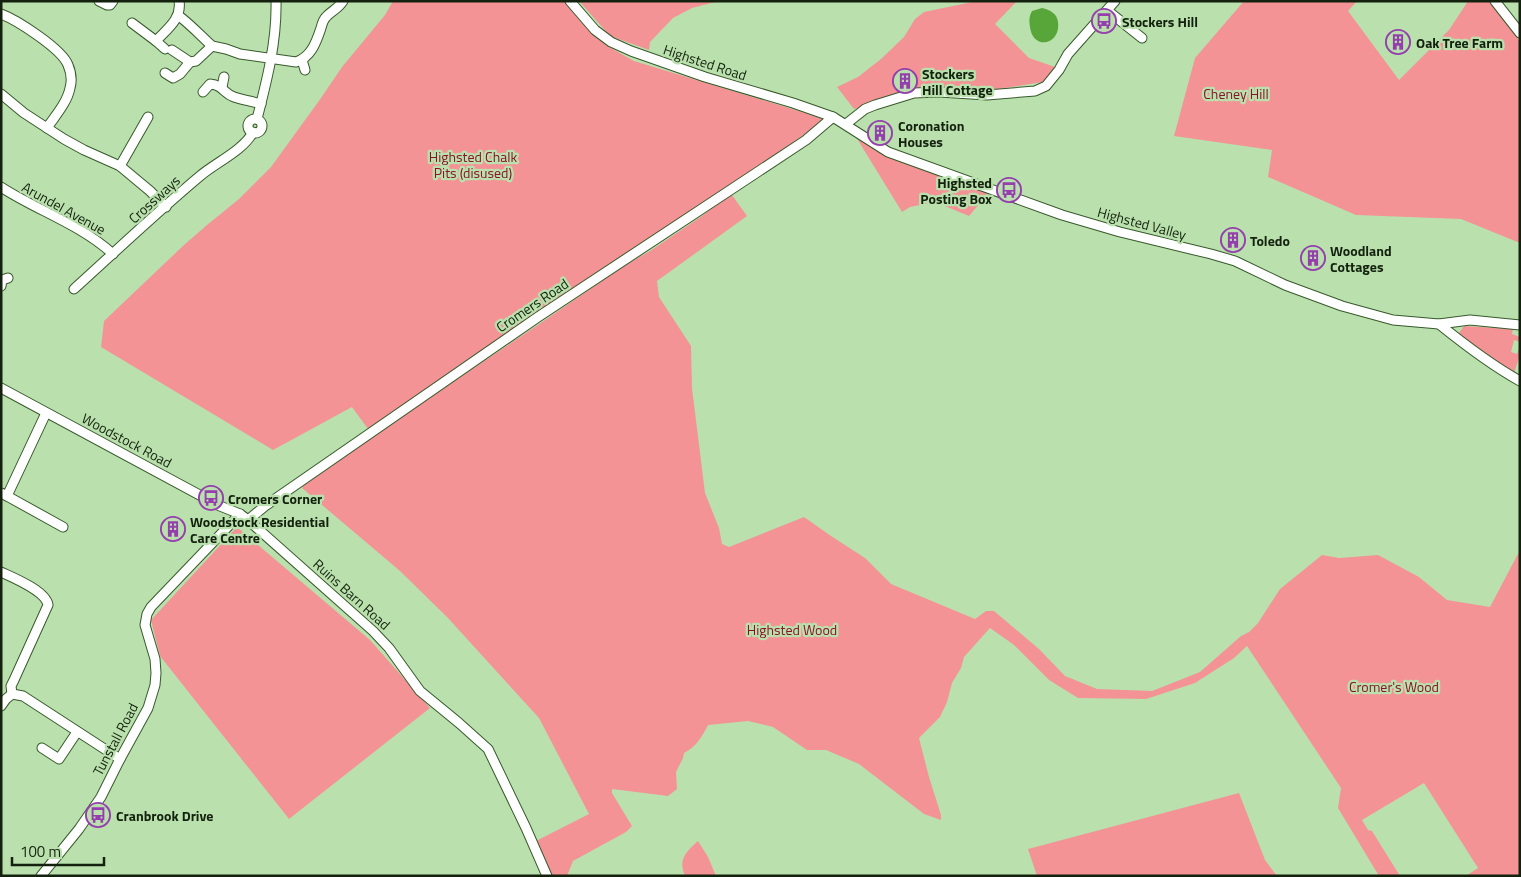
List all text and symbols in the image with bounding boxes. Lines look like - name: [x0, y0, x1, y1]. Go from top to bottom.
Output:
- bus stop icon: Stockers Hill: [1091, 8, 1117, 34]
- place label: Stockers Hill: [1122, 11, 1198, 32]
- building icon: Oak Tree Farm: [1385, 29, 1411, 55]
- place label: Oak Tree Farm: [1416, 32, 1503, 53]
- street label: Highsted Road: [661, 39, 749, 85]
- place label: Stockers Hill Cottage: [922, 63, 993, 100]
- building icon: Stockers Hill Cottage: [892, 68, 918, 94]
- park label: Cheney Hill: [1203, 83, 1269, 104]
- place label: Coronation Houses: [898, 115, 964, 152]
- building icon: Coronation Houses: [867, 120, 893, 146]
- park label: Highsted Chalk Pits (disused): [429, 146, 517, 183]
- street label: Crossways: [123, 170, 185, 228]
- place label: Highsted Posting Box: [920, 172, 992, 209]
- street label: Arundel Avenue: [18, 176, 110, 240]
- bus stop icon: Highsted Posting Box: [996, 177, 1022, 203]
- street label: Highsted Valley: [1095, 201, 1189, 245]
- building icon: Toledo: [1220, 227, 1246, 253]
- place label: Toledo: [1250, 230, 1290, 251]
- place label: Woodland Cottages: [1330, 240, 1392, 277]
- building icon: Woodland Cottages: [1300, 245, 1326, 271]
- street label: Cromers Road: [492, 273, 572, 337]
- street label: Woodstock Road: [78, 407, 176, 473]
- bus stop icon: Cromers Corner: [198, 485, 224, 511]
- place label: Cromers Corner: [228, 488, 322, 509]
- place label: Woodstock Residential Care Centre: [190, 511, 329, 548]
- building icon: Woodstock Residential Care Centre: [160, 516, 186, 542]
- street label: Ruins Barn Road: [309, 554, 395, 634]
- park label: Highsted Wood: [747, 619, 837, 640]
- park label: Cromer's Wood: [1349, 676, 1439, 697]
- street label: Tunstall Road: [87, 699, 143, 779]
- bus stop icon: Cranbrook Drive: [85, 802, 111, 828]
- place label: Cranbrook Drive: [116, 805, 213, 826]
- scale bar: [12, 834, 105, 866]
- text: 100 m: [20, 840, 61, 863]

